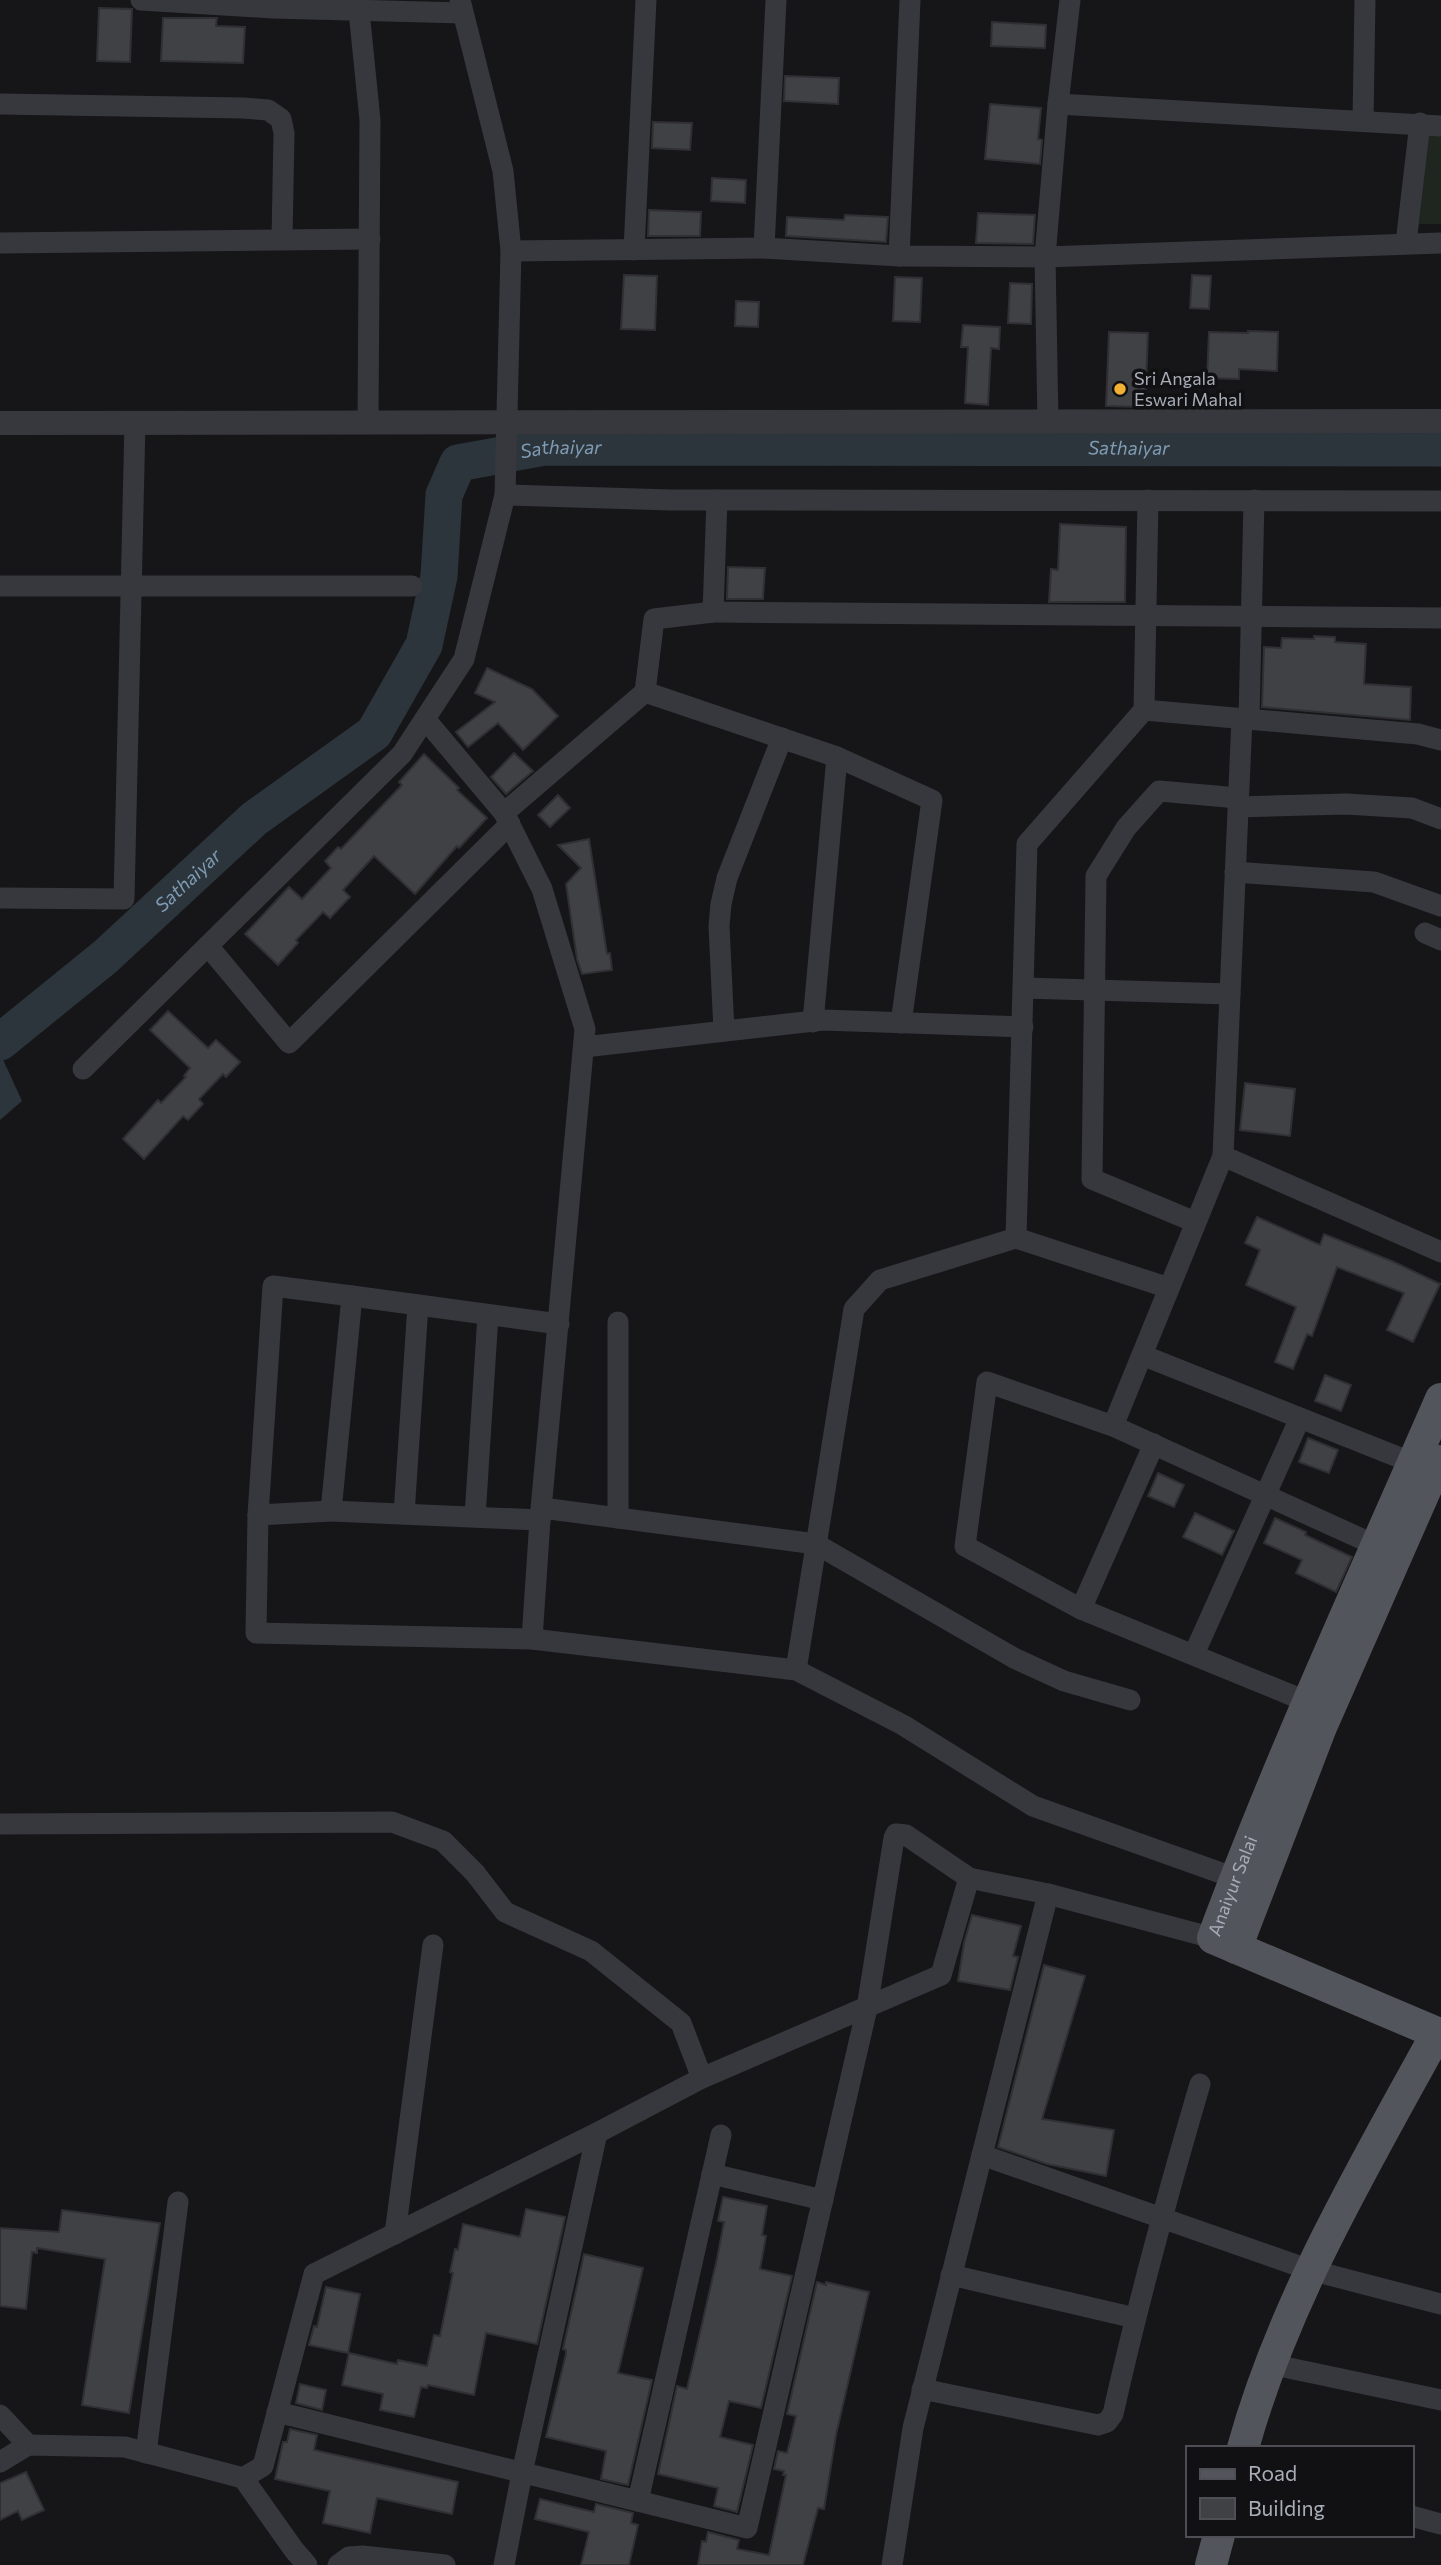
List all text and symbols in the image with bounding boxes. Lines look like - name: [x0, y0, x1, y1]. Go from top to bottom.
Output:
- place label: Sri Angala Eswari Mahal: [1134, 367, 1242, 410]
- marker: Sri Angala Eswari Mahal: [1112, 381, 1128, 397]
- water label: Sathaiyar: [518, 434, 603, 462]
- water label: Sathaiyar: [1088, 436, 1171, 459]
- water label: Sathaiyar: [150, 843, 226, 916]
- street label: Anaiyur Salai: [1203, 1833, 1261, 1939]
- legend: [1186, 2446, 1413, 2537]
- text: Road: [1248, 2460, 1297, 2485]
- text: Building: [1248, 2495, 1325, 2520]

